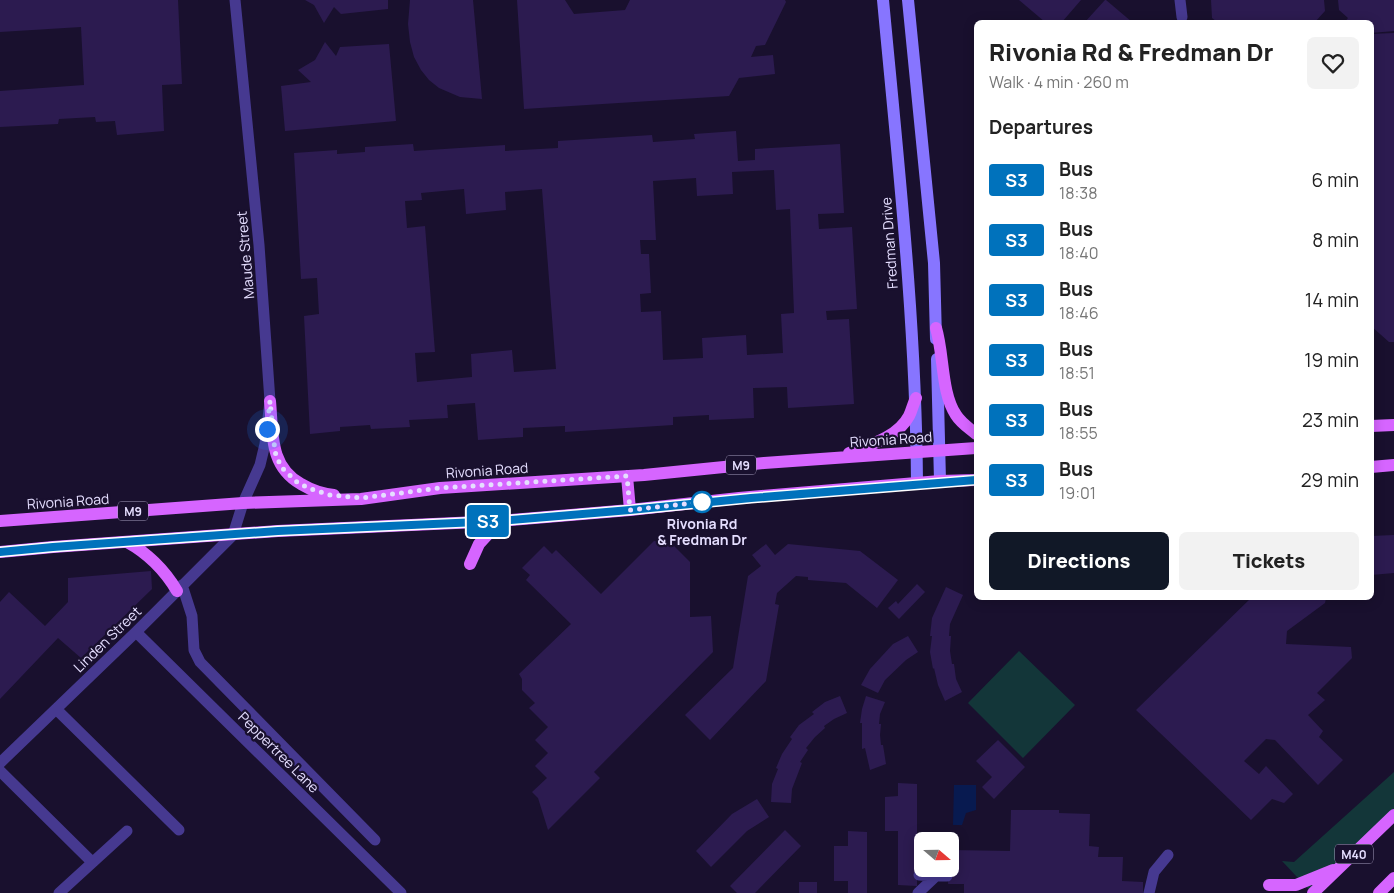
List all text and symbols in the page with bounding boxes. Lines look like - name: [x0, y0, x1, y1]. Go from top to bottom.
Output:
- text: Rivonia Rd & Fredman Dr: [989, 35, 1273, 68]
- button: heart: [1307, 37, 1359, 89]
- text: Walk · 4 min · 260 m: [989, 71, 1129, 93]
- text: Departures: [989, 114, 1093, 140]
- text: Bus: [1059, 156, 1093, 182]
- text: 6 min: [1312, 167, 1359, 193]
- text: S3: [1005, 168, 1028, 192]
- text: 18:38: [1059, 182, 1097, 204]
- street label: Fredman Drive: [876, 196, 902, 290]
- street label: Maude Street: [232, 210, 258, 300]
- text: Bus: [1059, 216, 1093, 242]
- text: 8 min: [1312, 227, 1359, 253]
- text: S3: [1005, 228, 1028, 252]
- text: 18:40: [1059, 242, 1099, 264]
- text: Bus: [1059, 276, 1093, 302]
- text: 14 min: [1305, 287, 1359, 313]
- text: S3: [1005, 288, 1028, 312]
- text: 18:46: [1059, 302, 1099, 324]
- text: Bus: [1059, 336, 1093, 362]
- text: 19 min: [1304, 347, 1359, 373]
- text: S3: [1005, 348, 1028, 372]
- text: 18:51: [1059, 362, 1095, 384]
- text: Bus: [1059, 396, 1093, 422]
- text: 23 min: [1302, 407, 1359, 433]
- text: S3: [1005, 408, 1028, 432]
- your location: [255, 417, 280, 442]
- text: 18:55: [1059, 422, 1098, 444]
- street label: Rivonia Road: [849, 427, 933, 451]
- road number: M9: [726, 456, 756, 474]
- text: Bus: [1059, 456, 1093, 482]
- street label: Rivonia Road: [445, 458, 529, 482]
- text: 29 min: [1301, 467, 1359, 493]
- text: S3: [1005, 468, 1028, 492]
- text: 19:01: [1059, 482, 1096, 504]
- street label: Rivonia Road: [26, 489, 110, 513]
- marker: Rivonia Rd & Fredman Dr: [691, 491, 713, 513]
- road number: M9: [118, 502, 148, 520]
- line badge: S3: [466, 505, 510, 537]
- text: S3: [477, 509, 499, 533]
- place label: Rivonia Rd & Fredman Dr: [657, 514, 747, 549]
- button: Directions: [989, 532, 1169, 590]
- button: Tickets: [1179, 532, 1359, 590]
- street label: Linden Street: [69, 602, 145, 676]
- street label: Peppertree Lane: [234, 707, 324, 797]
- north arrow: [914, 832, 959, 878]
- map controls: [914, 832, 959, 877]
- road number: M40: [1335, 844, 1373, 864]

